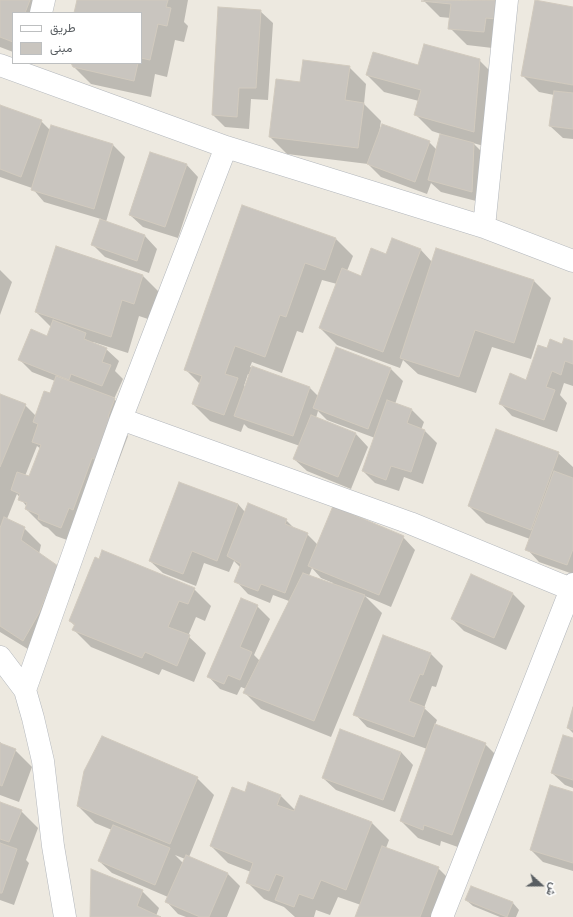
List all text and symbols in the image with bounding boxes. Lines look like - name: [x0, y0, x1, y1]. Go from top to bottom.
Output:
- legend: [12, 12, 142, 64]
- text: طريق: [50, 19, 75, 36]
- text: مبنى: [50, 39, 72, 56]
- north arrow: [521, 865, 561, 905]
- text: ش: [542, 880, 562, 898]

